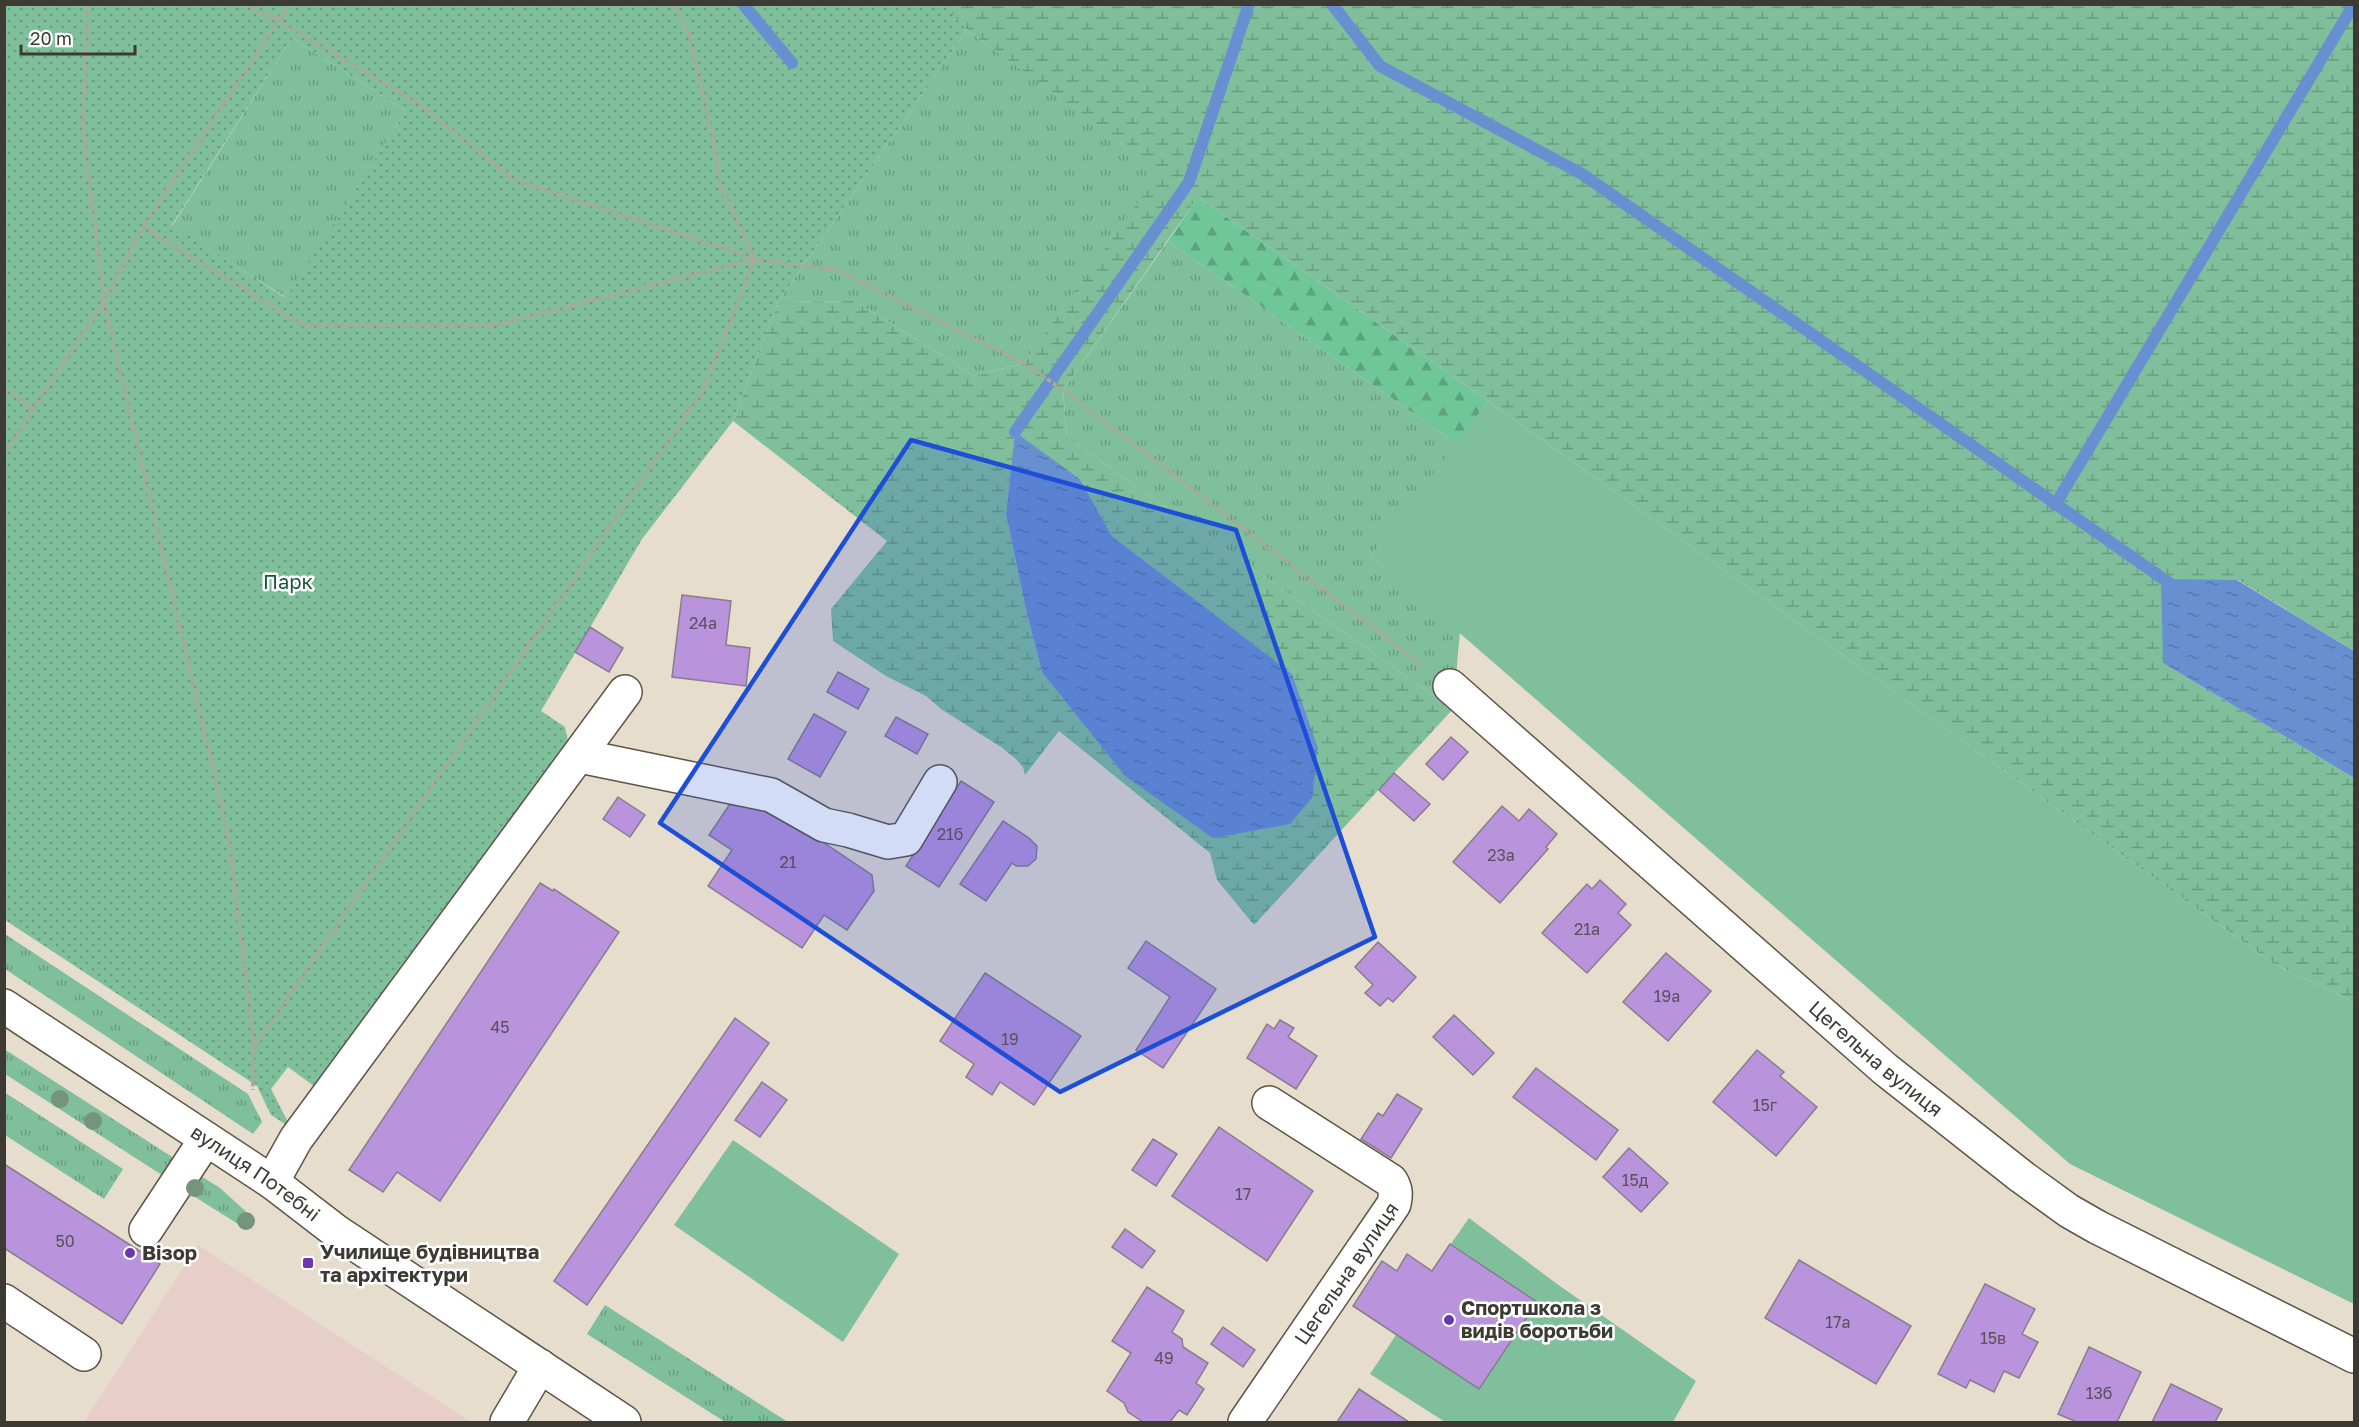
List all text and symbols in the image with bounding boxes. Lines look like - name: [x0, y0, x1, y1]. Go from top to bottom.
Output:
- scale bar: [21, 18, 135, 56]
- text: 20 m: [30, 27, 72, 49]
- park label: Парк: [263, 569, 313, 593]
- house number: 24а: [689, 613, 717, 633]
- house number: 21б: [937, 824, 963, 844]
- house number: 23а: [1487, 845, 1515, 865]
- house number: 21: [779, 852, 797, 872]
- house number: 21а: [1574, 919, 1600, 939]
- house number: 19а: [1654, 986, 1680, 1006]
- street label: Цегельна вулиця: [1805, 995, 1948, 1121]
- house number: 45: [490, 1017, 510, 1037]
- house number: 19: [1001, 1029, 1019, 1049]
- house number: 15г: [1753, 1095, 1778, 1115]
- street label: вулиця Потебні: [187, 1119, 325, 1226]
- house number: 15д: [1622, 1170, 1649, 1190]
- house number: 17: [1235, 1184, 1251, 1204]
- street label: Цегельна вулиця: [1289, 1197, 1403, 1349]
- house number: 50: [55, 1231, 75, 1251]
- place label: Училище будівництва та архітектури: [320, 1239, 539, 1286]
- place label: Візор: [142, 1240, 197, 1264]
- marker: Візор: [123, 1246, 137, 1260]
- marker: Училище будівництва та архітектури: [301, 1256, 315, 1270]
- place label: Спортшкола з видів боротьби: [1461, 1295, 1613, 1342]
- house number: 17а: [1825, 1312, 1851, 1332]
- marker: Спортшкола з видів боротьби: [1442, 1313, 1456, 1327]
- house number: 15в: [1980, 1328, 2006, 1348]
- house number: 49: [1154, 1348, 1174, 1368]
- house number: 13б: [2086, 1383, 2112, 1403]

